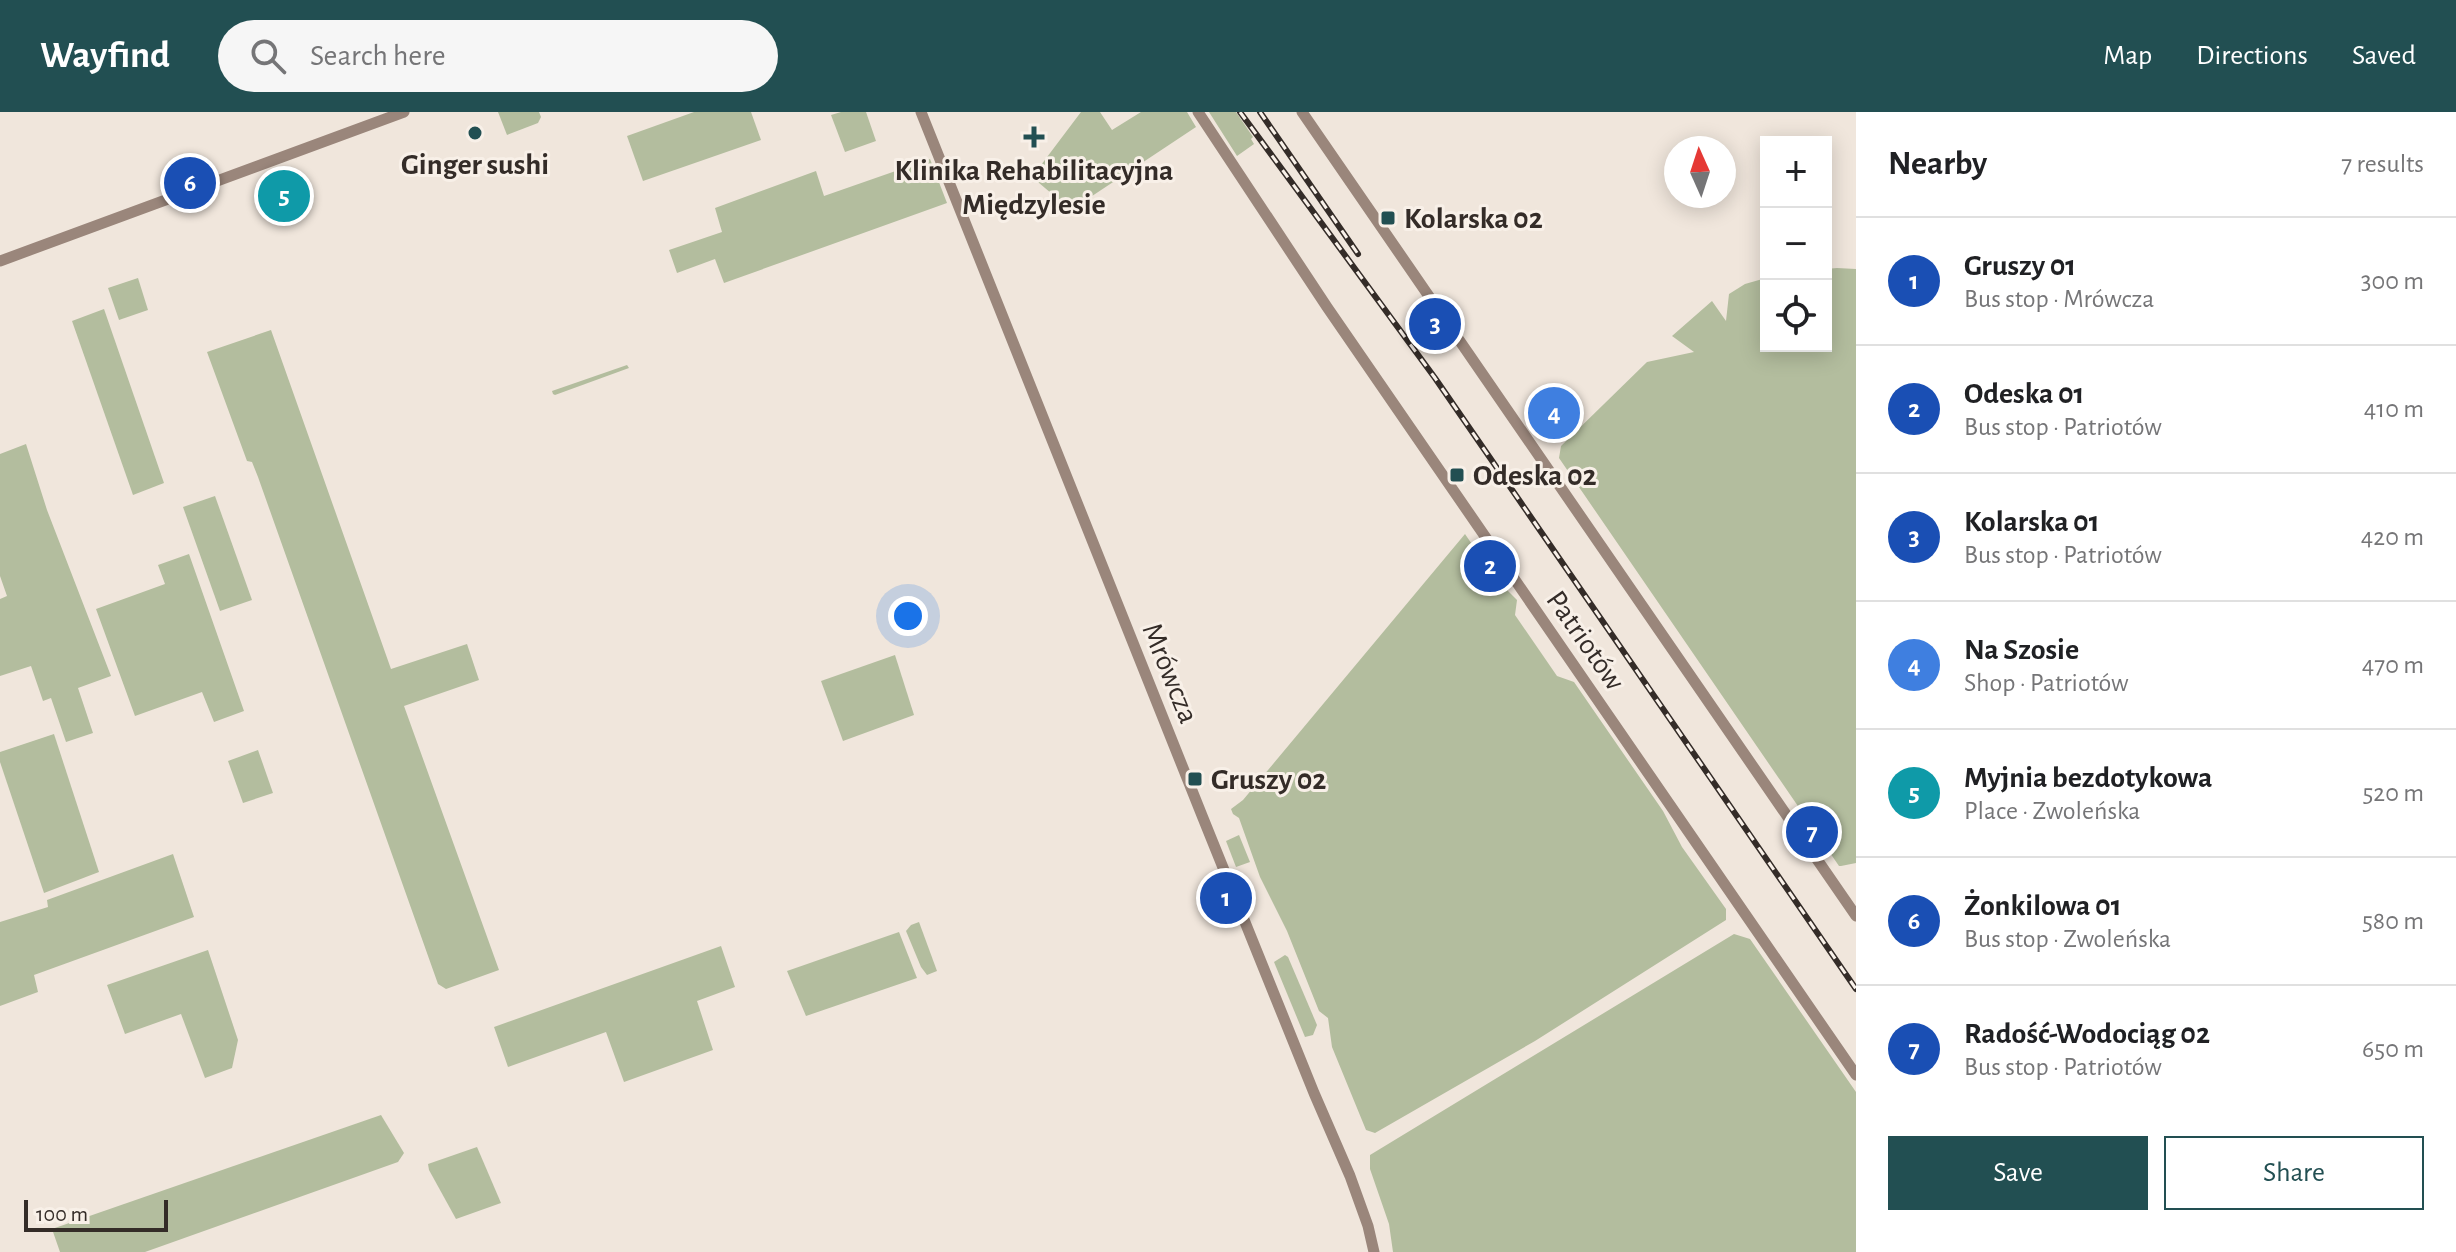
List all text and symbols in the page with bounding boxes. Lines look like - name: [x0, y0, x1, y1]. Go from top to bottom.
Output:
- search box: [218, 20, 778, 92]
- icon: search: [246, 34, 290, 78]
- text: Wayfind: [40, 37, 170, 75]
- text: Search here: [310, 41, 446, 71]
- text: Map: [2103, 42, 2152, 70]
- text: Directions: [2196, 42, 2308, 70]
- text: Saved: [2352, 42, 2416, 70]
- marker: Ginger sushi: [466, 124, 484, 142]
- marker: Klinika Rehabilitacyjna Międzylesie: [1023, 126, 1045, 148]
- north arrow: [1664, 136, 1736, 208]
- map controls: [1760, 136, 1832, 352]
- button: +: [1760, 136, 1832, 208]
- text: Nearby: [1888, 147, 1987, 181]
- place label: Ginger sushi: [401, 150, 549, 180]
- text: 7 results: [2341, 151, 2424, 177]
- pin: 6: [164, 153, 216, 213]
- place label: Klinika Rehabilitacyjna Międzylesie: [894, 156, 1174, 220]
- pin: 5: [258, 166, 310, 226]
- place label: Kolarska 02: [1404, 204, 1543, 234]
- button: −: [1760, 208, 1832, 280]
- marker: Kolarska 02: [1379, 209, 1397, 227]
- text: Gruszy 01: [1964, 251, 2076, 281]
- text: 1: [1909, 268, 1919, 294]
- text: 300 m: [2361, 268, 2424, 294]
- button: locate: [1760, 280, 1832, 352]
- text: Bus stop · Mrówcza: [1964, 286, 2154, 312]
- pin: 3: [1409, 294, 1461, 354]
- text: Odeska 01: [1964, 379, 2084, 409]
- pin: 4: [1528, 383, 1580, 443]
- text: 2: [1908, 396, 1920, 422]
- text: 410 m: [2364, 396, 2424, 422]
- text: Bus stop · Patriotów: [1964, 414, 2162, 440]
- place label: Odeska 02: [1473, 461, 1597, 491]
- marker: Odeska 02: [1448, 466, 1466, 484]
- text: Kolarska 01: [1964, 507, 2100, 537]
- text: 3: [1908, 524, 1920, 550]
- text: 420 m: [2361, 524, 2424, 550]
- pin: 2: [1464, 536, 1516, 596]
- text: Bus stop · Patriotów: [1964, 542, 2162, 568]
- street label: Patriotów: [1540, 585, 1630, 696]
- your location: [888, 596, 928, 636]
- street label: Mrówcza: [1137, 619, 1204, 728]
- text: Na Szosie: [1964, 635, 2079, 665]
- text: 4: [1907, 652, 1921, 678]
- text: 470 m: [2362, 652, 2424, 678]
- text: Shop · Patriotów: [1964, 670, 2129, 696]
- text: Myjnia bezdotykowa: [1964, 763, 2212, 793]
- place label: Gruszy 02: [1211, 765, 1327, 795]
- marker: Gruszy 02: [1186, 770, 1204, 788]
- text: 5: [1908, 780, 1920, 806]
- text: 520 m: [2362, 780, 2424, 806]
- text: Place · Zwoleńska: [1964, 798, 2140, 824]
- pin: 7: [1786, 802, 1838, 862]
- pin: 1: [1200, 868, 1252, 928]
- text: Żonkilowa 01: [1964, 891, 2121, 921]
- text: 6: [1908, 908, 1920, 934]
- text: 580 m: [2362, 908, 2424, 934]
- text: Bus stop · Zwoleńska: [1964, 926, 2171, 952]
- text: Radość-Wodociąg 02: [1964, 1019, 2210, 1049]
- text: 7: [1908, 1036, 1920, 1062]
- text: 650 m: [2362, 1036, 2424, 1062]
- text: Bus stop · Patriotów: [1964, 1054, 2162, 1080]
- button: Save: [1888, 1136, 2148, 1210]
- button: Share: [2164, 1136, 2424, 1210]
- scale bar: [24, 1196, 168, 1232]
- text: 100 m: [36, 1203, 88, 1225]

